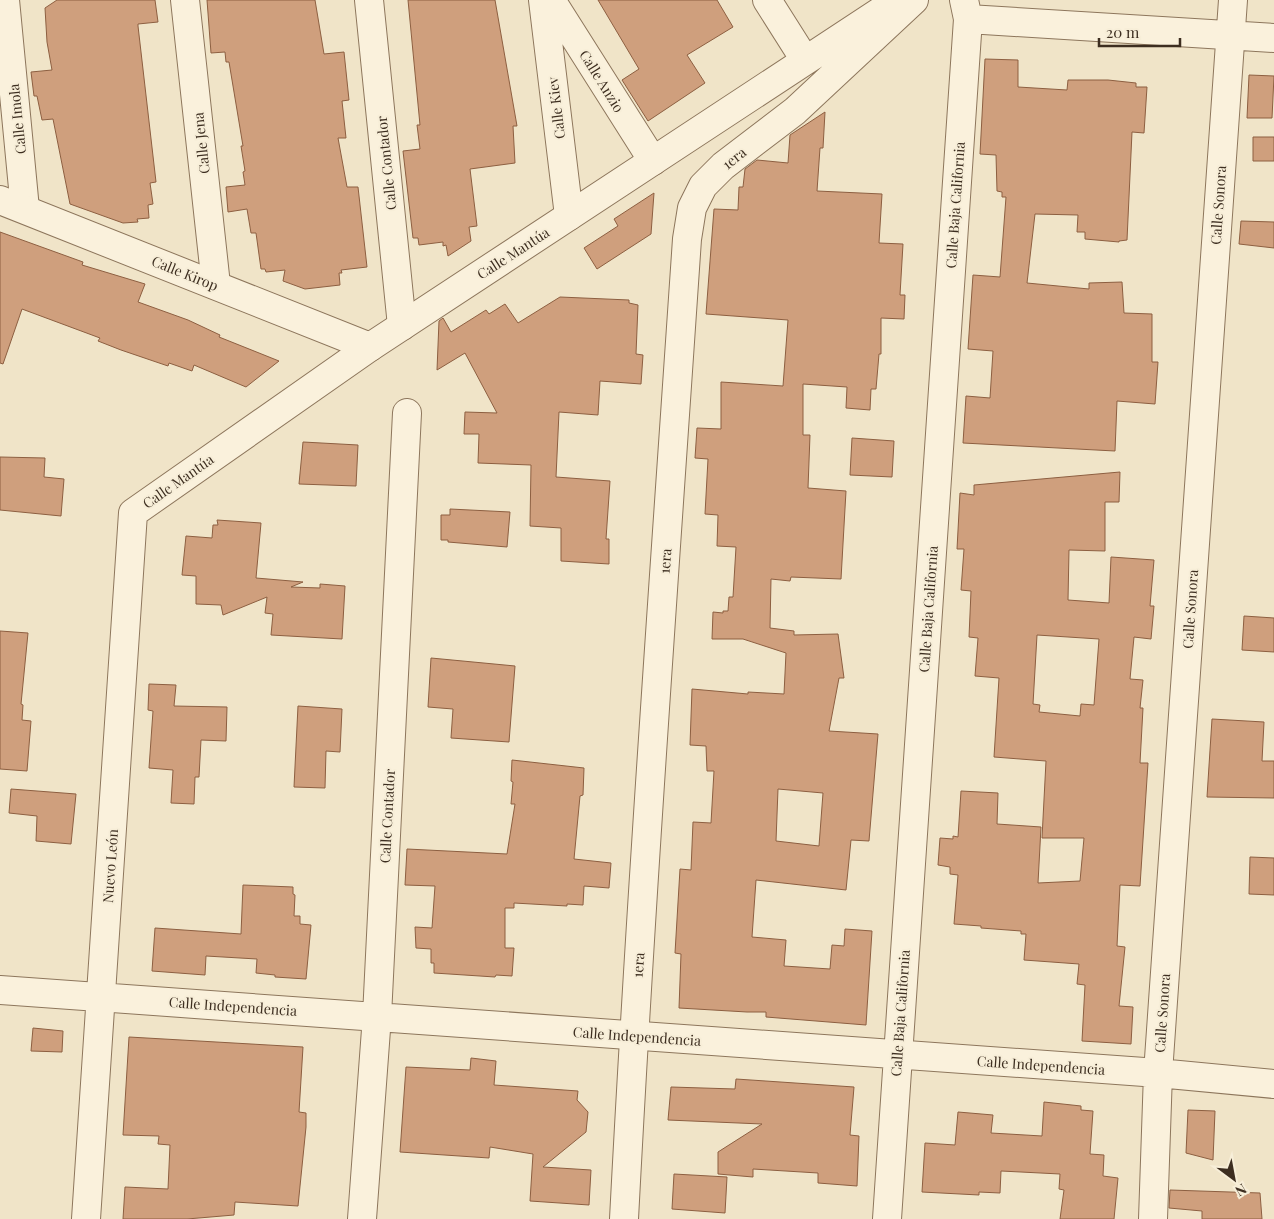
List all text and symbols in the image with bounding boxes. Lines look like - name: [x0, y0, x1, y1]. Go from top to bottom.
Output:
- scale bar: [1099, 15, 1180, 47]
- text: 20 m: [1106, 22, 1140, 42]
- street label: Calle Anzio: [575, 46, 629, 116]
- street label: Calle Kiev: [543, 76, 569, 140]
- street label: Calle Imola: [4, 83, 30, 155]
- street label: Calle Jena: [188, 111, 214, 175]
- street label: Calle Contador: [372, 114, 400, 211]
- street label: Calle Baja California: [941, 141, 969, 269]
- street label: 1era: [718, 143, 750, 173]
- street label: Calle Sonora: [1206, 165, 1230, 245]
- street label: Calle Mantúa: [473, 223, 553, 283]
- street label: Calle Kirop: [149, 251, 221, 295]
- street label: Calle Mantúa: [139, 450, 217, 512]
- street label: Calle Baja California: [914, 545, 942, 673]
- street label: 1era: [655, 548, 675, 574]
- street label: Calle Sonora: [1178, 569, 1202, 649]
- street label: Calle Contador: [375, 767, 399, 864]
- street label: Nuevo León: [98, 828, 122, 904]
- street label: Calle Baja California: [886, 949, 914, 1077]
- street label: 1era: [628, 952, 648, 978]
- street label: Calle Sonora: [1150, 973, 1174, 1053]
- street label: Calle Independencia: [168, 992, 298, 1020]
- street label: Calle Independencia: [572, 1022, 702, 1050]
- street label: Calle Independencia: [976, 1051, 1106, 1079]
- north arrow: [1209, 1154, 1259, 1204]
- text: N: [1232, 1180, 1250, 1201]

